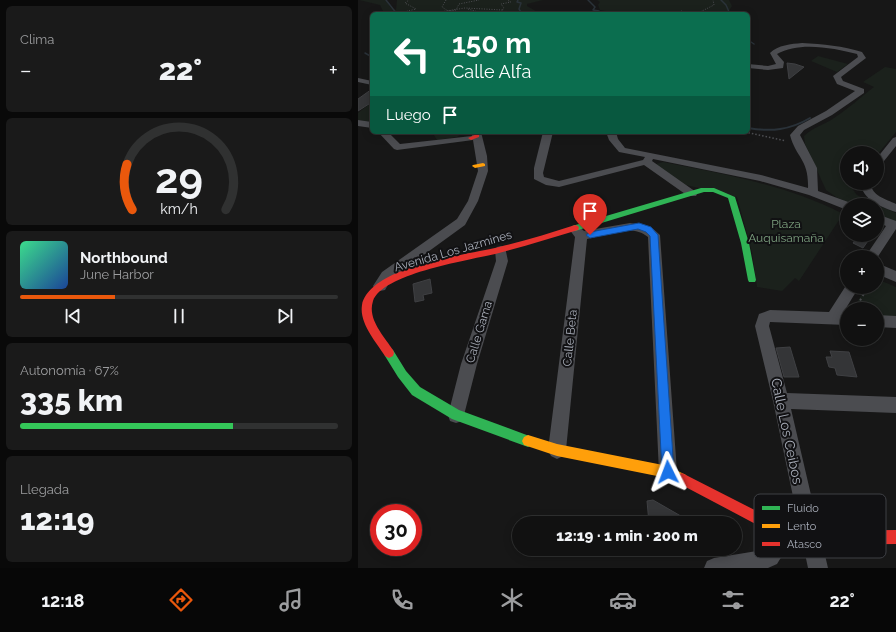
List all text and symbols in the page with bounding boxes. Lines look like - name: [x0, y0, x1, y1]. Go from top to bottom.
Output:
- text: 150 m: [452, 27, 531, 60]
- icon: left: [386, 28, 438, 80]
- text: Clima: [20, 32, 54, 47]
- text: 22°: [159, 52, 202, 87]
- text: −: [20, 57, 32, 83]
- text: +: [329, 57, 338, 83]
- text: Calle Alfa: [452, 61, 531, 82]
- icon: arrive: [439, 104, 461, 126]
- text: Luego: [386, 106, 431, 124]
- map controls: [840, 146, 884, 346]
- button: sound: [840, 146, 884, 190]
- text: 29: [155, 153, 203, 202]
- pin: [573, 194, 607, 235]
- button: layers: [840, 198, 884, 242]
- text: km/h: [160, 200, 198, 216]
- icon: arrive: [579, 200, 601, 222]
- park label: Plaza Auquisamaña: [748, 217, 824, 245]
- street label: Avenida Los Jazmines: [393, 227, 514, 275]
- text: Northbound: [80, 249, 168, 267]
- button: +: [840, 250, 884, 294]
- text: June Harbor: [80, 267, 154, 282]
- street label: Calle Gama: [463, 299, 495, 365]
- button: −: [840, 302, 884, 346]
- icon: previous: [62, 305, 84, 327]
- icon: pause: [168, 305, 190, 327]
- icon: next: [274, 305, 296, 327]
- street label: Calle Beta: [560, 309, 580, 367]
- text: Autonomía · 67%: [20, 363, 119, 378]
- street label: Calle Los Ceibos: [768, 377, 806, 486]
- text: 335 km: [20, 383, 123, 418]
- position arrow: [647, 451, 689, 493]
- text: Llegada: [20, 482, 69, 497]
- legend: [754, 494, 886, 558]
- text: 12:19: [20, 502, 94, 537]
- text: Fluido: [787, 502, 819, 515]
- speed limit sign: 30: [370, 504, 422, 556]
- text: Lento: [787, 520, 817, 533]
- text: 12:19 · 1 min · 200 m: [556, 527, 698, 545]
- text: Atasco: [787, 538, 822, 551]
- icon: directions: [167, 586, 195, 614]
- icon: music: [277, 586, 305, 614]
- icon: phone: [388, 586, 416, 614]
- icon: climate: [498, 586, 526, 614]
- icon: car: [609, 586, 637, 614]
- icon: filters: [719, 586, 747, 614]
- text: 12:18: [41, 590, 84, 611]
- text: 22°: [829, 590, 855, 611]

